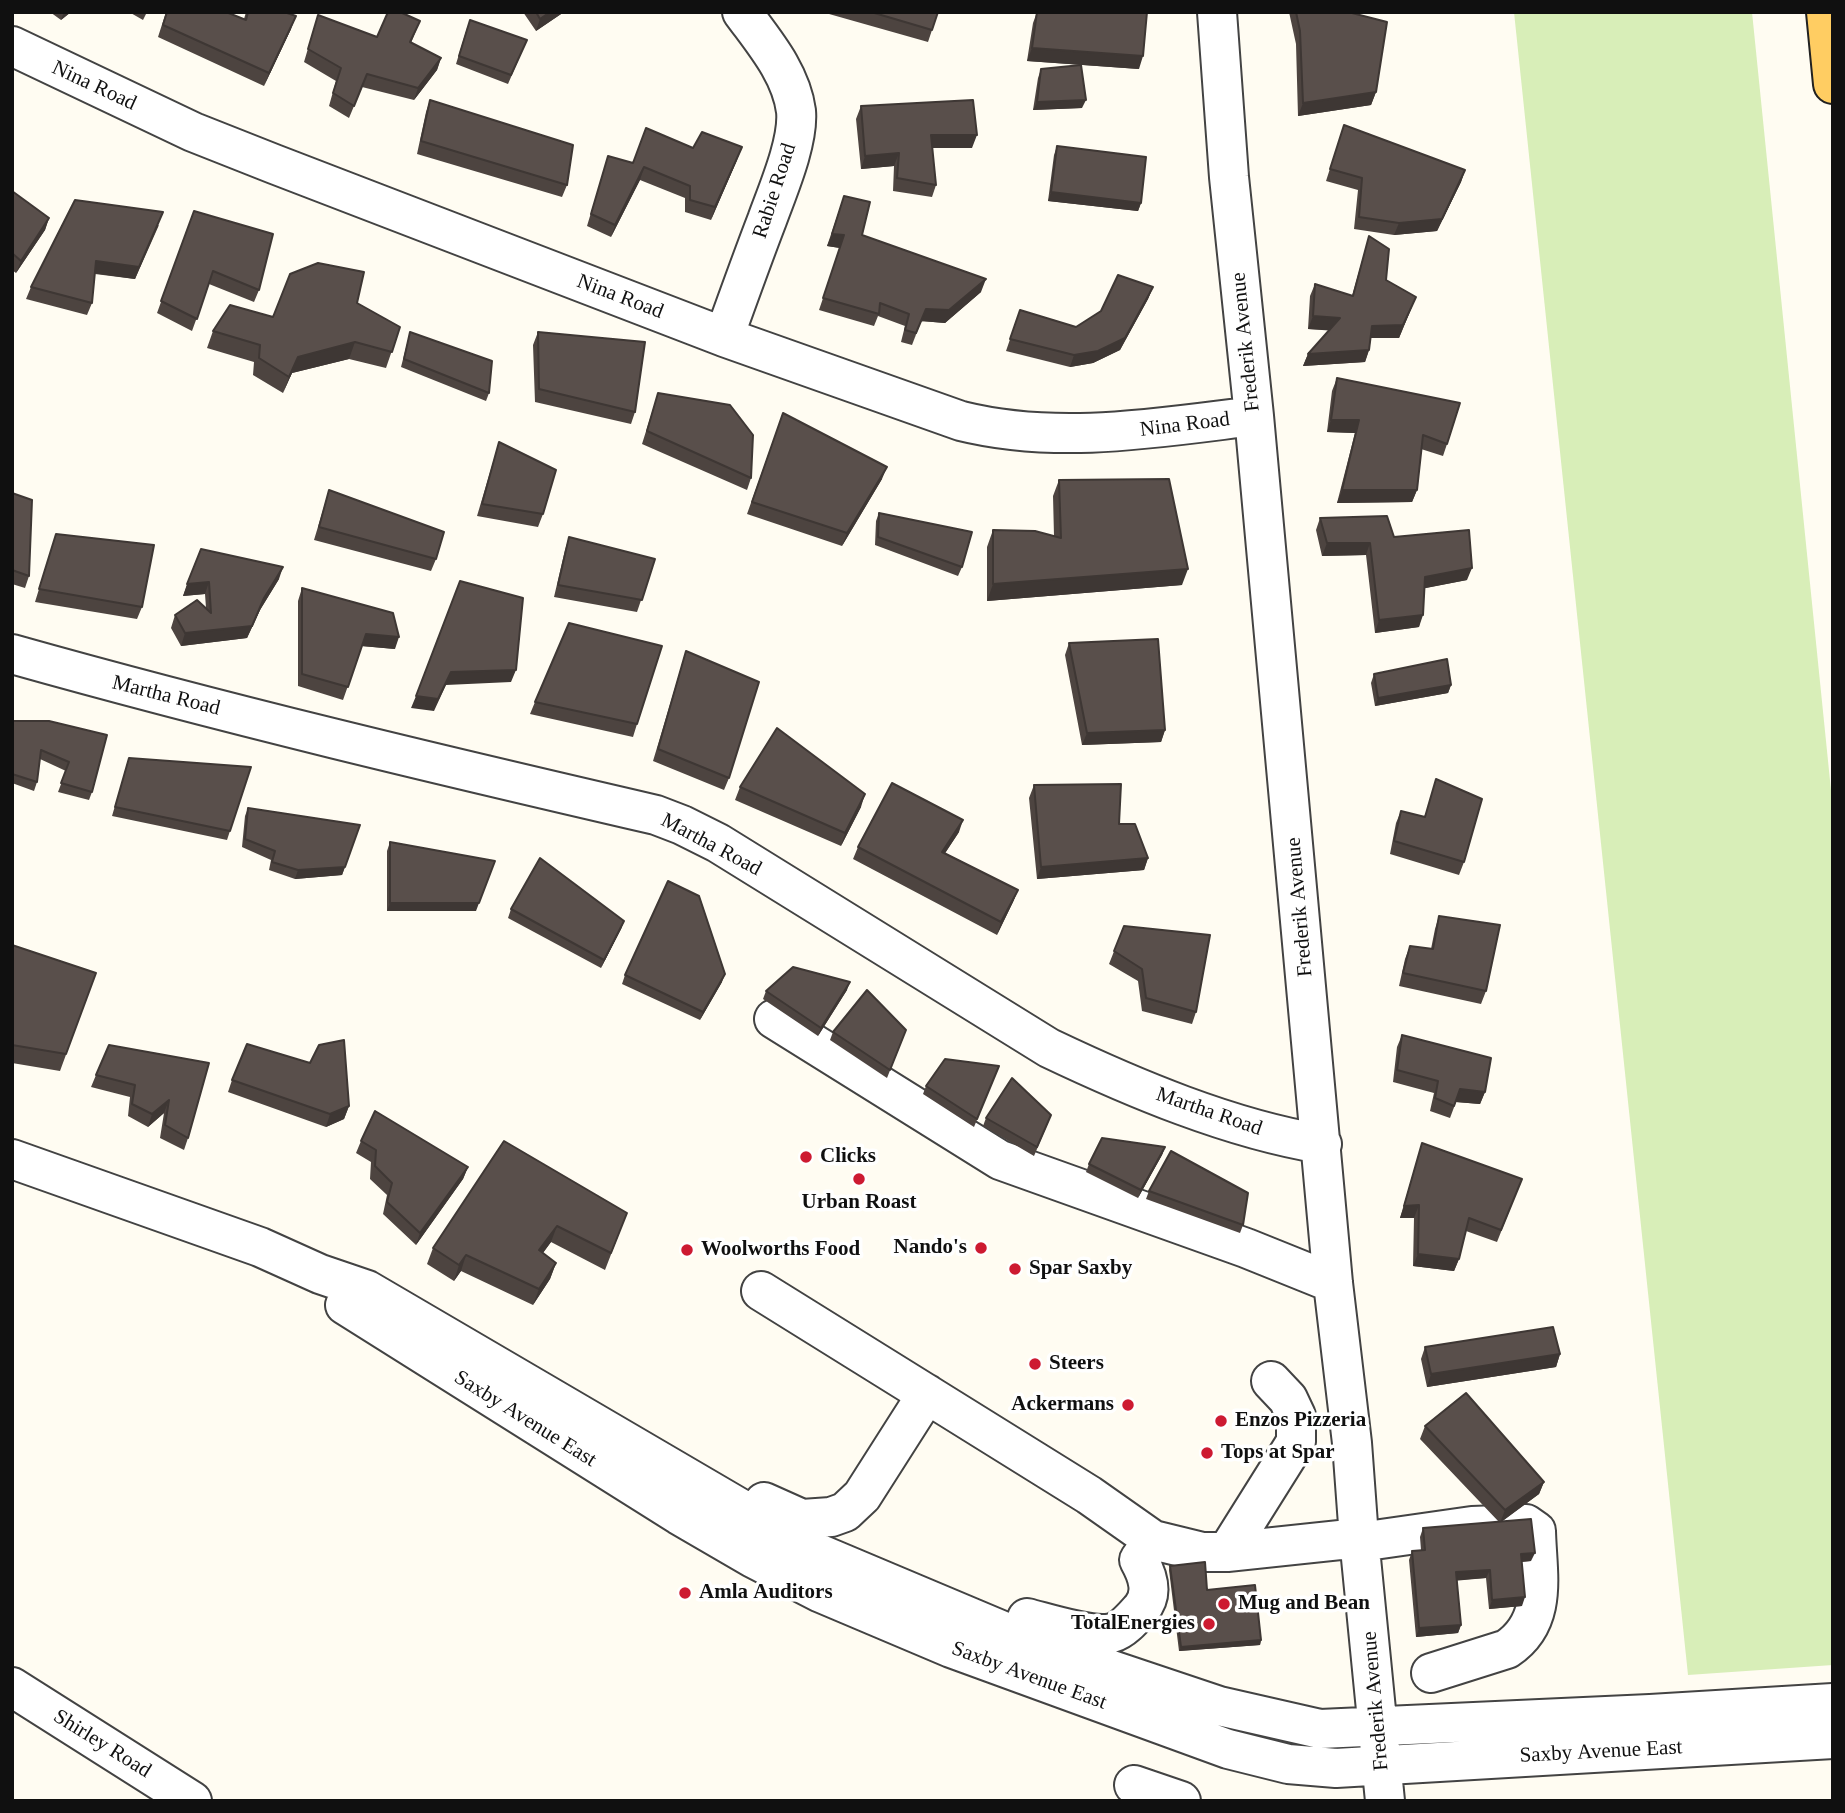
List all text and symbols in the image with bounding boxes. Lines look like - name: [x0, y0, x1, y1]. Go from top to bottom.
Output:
- street label: Nina Road: [48, 55, 140, 117]
- street label: Rabie Road: [748, 140, 802, 242]
- street label: Nina Road: [573, 269, 667, 325]
- street label: Frederik Avenue: [1226, 271, 1266, 413]
- street label: Nina Road: [1139, 407, 1231, 443]
- street label: Martha Road: [109, 670, 223, 722]
- street label: Martha Road: [656, 808, 766, 882]
- street label: Frederik Avenue: [1281, 836, 1319, 978]
- street label: Martha Road: [1153, 1082, 1265, 1142]
- place label: Clicks: [820, 1144, 876, 1170]
- marker: Clicks: [798, 1149, 814, 1165]
- marker: Urban Roast: [851, 1171, 867, 1187]
- place label: Urban Roast: [802, 1190, 916, 1216]
- place label: Nando's: [893, 1235, 967, 1261]
- place label: Woolworths Food: [701, 1237, 860, 1263]
- marker: Nando's: [973, 1240, 989, 1256]
- marker: Woolworths Food: [679, 1242, 695, 1258]
- place label: Spar Saxby: [1029, 1256, 1132, 1282]
- marker: Spar Saxby: [1007, 1261, 1023, 1277]
- place label: Steers: [1049, 1351, 1104, 1377]
- marker: Steers: [1027, 1356, 1043, 1372]
- street label: Saxby Avenue East: [449, 1365, 601, 1473]
- place label: Ackermans: [1011, 1392, 1114, 1418]
- marker: Ackermans: [1120, 1397, 1136, 1413]
- place label: Enzos Pizzeria: [1235, 1408, 1366, 1434]
- marker: Enzos Pizzeria: [1213, 1413, 1229, 1429]
- place label: Tops at Spar: [1221, 1440, 1335, 1466]
- marker: Tops at Spar: [1199, 1445, 1215, 1461]
- place label: Amla Auditors: [699, 1580, 833, 1606]
- marker: Amla Auditors: [677, 1585, 693, 1601]
- place label: Mug and Bean: [1238, 1591, 1370, 1617]
- marker: Mug and Bean: [1216, 1596, 1232, 1612]
- place label: TotalEnergies: [1071, 1611, 1195, 1637]
- marker: TotalEnergies: [1201, 1616, 1217, 1632]
- street label: Frederik Avenue: [1357, 1630, 1395, 1772]
- street label: Saxby Avenue East: [948, 1636, 1110, 1716]
- street label: Shirley Road: [49, 1704, 155, 1784]
- street label: Saxby Avenue East: [1519, 1735, 1683, 1769]

